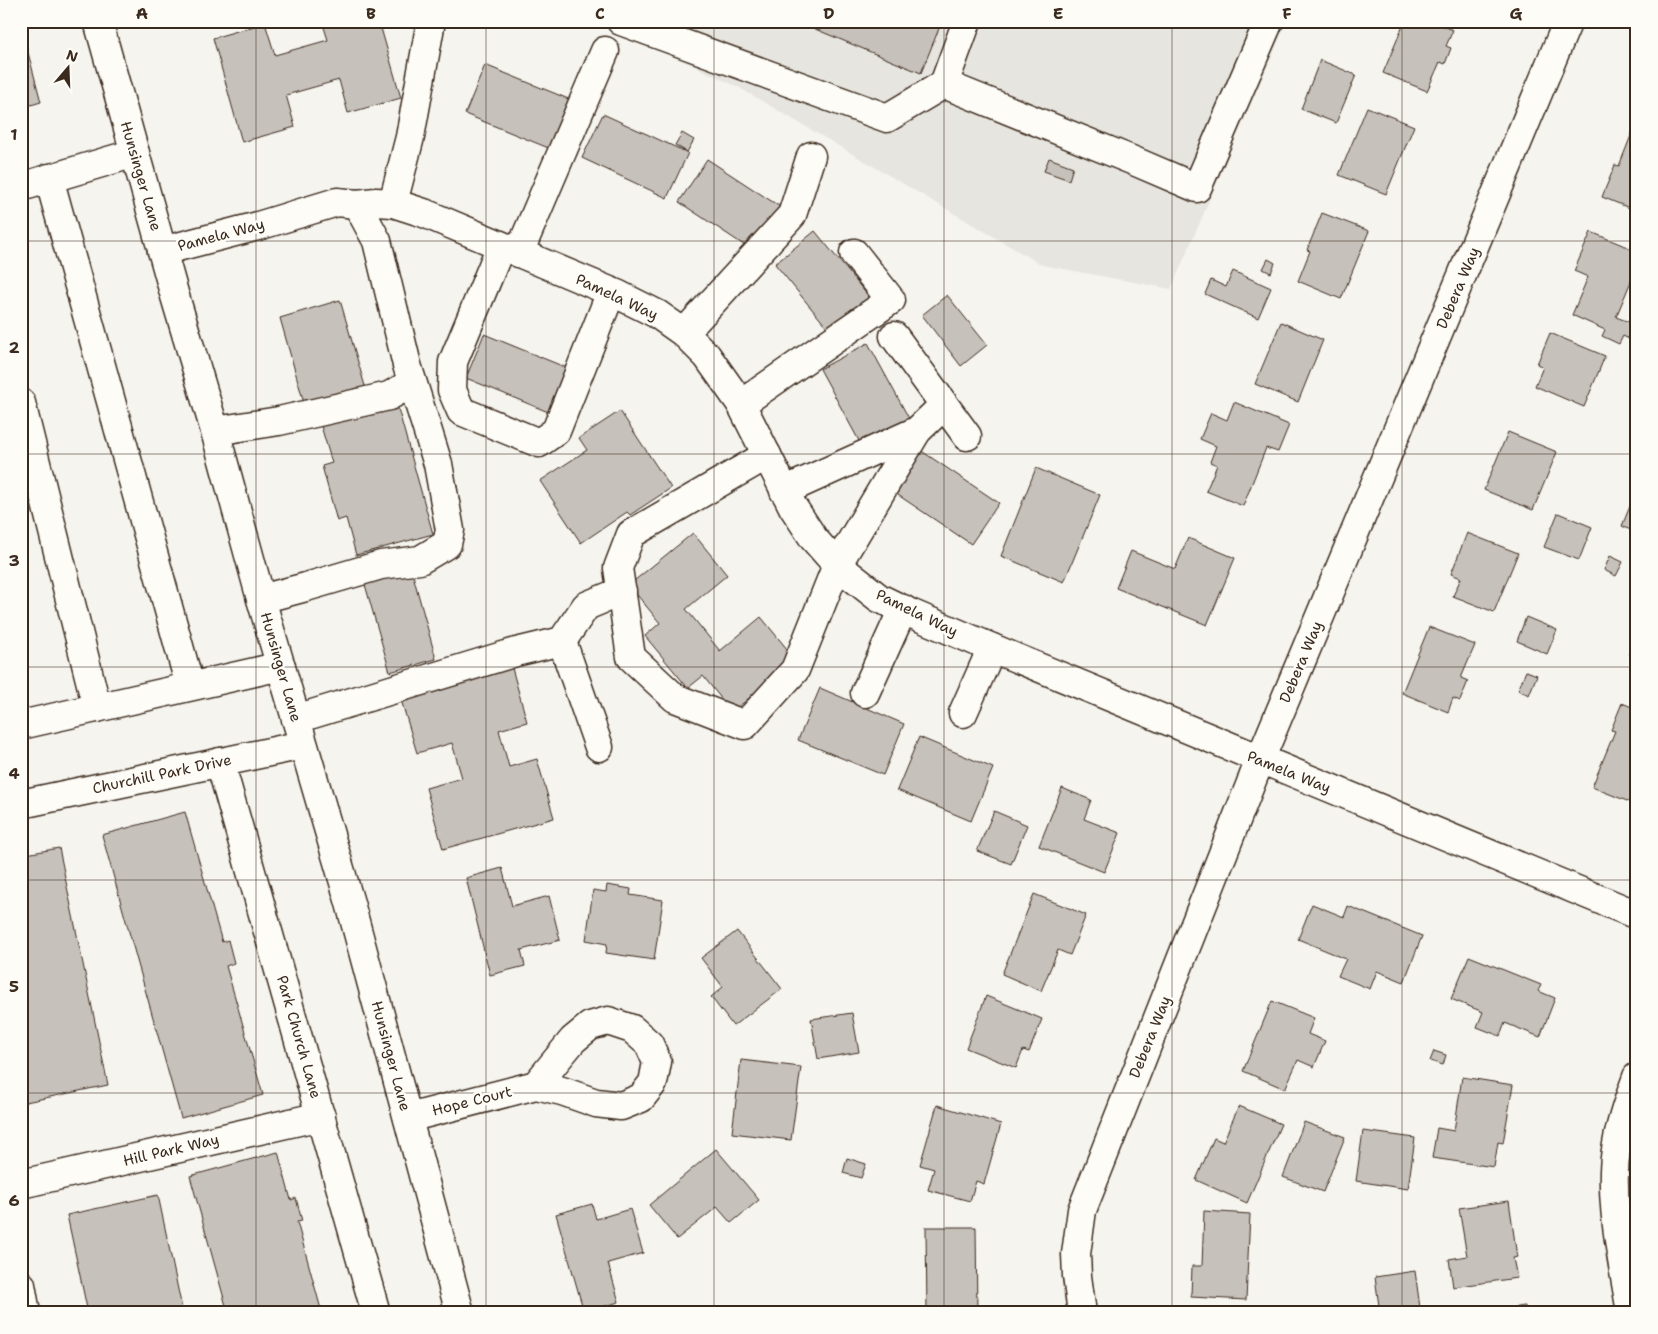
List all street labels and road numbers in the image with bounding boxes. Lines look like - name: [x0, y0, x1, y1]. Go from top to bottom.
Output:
- street label: Hunsinger Lane: [116, 119, 166, 233]
- street label: Pamela Way: [175, 214, 267, 256]
- street label: Debera Way: [1432, 244, 1484, 332]
- street label: Pamela Way: [572, 269, 662, 325]
- street label: Pamela Way: [873, 585, 961, 641]
- street label: Hunsinger Lane: [256, 610, 306, 724]
- street label: Debera Way: [1275, 618, 1327, 706]
- street label: Pamela Way: [1244, 746, 1334, 798]
- street label: Churchill Park Drive: [91, 749, 233, 799]
- street label: Park Church Lane: [272, 973, 326, 1101]
- street label: Debera Way: [1124, 993, 1176, 1081]
- street label: Hunsinger Lane: [367, 999, 415, 1113]
- street label: Hope Court: [430, 1081, 514, 1121]
- street label: Hill Park Way: [121, 1129, 221, 1171]

